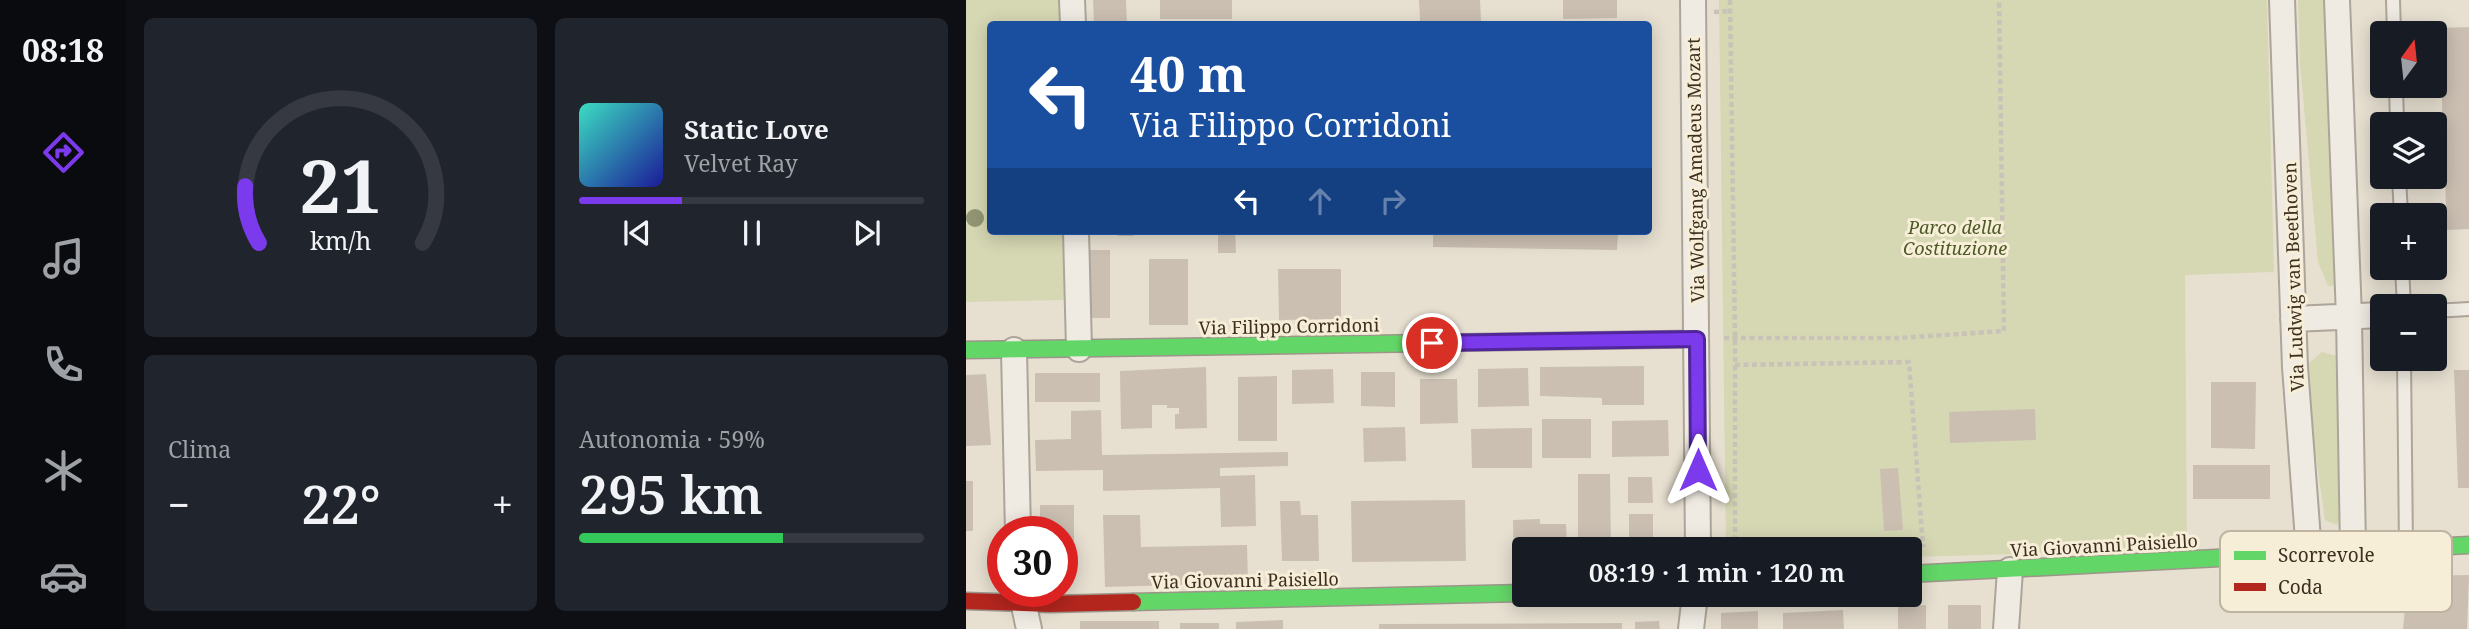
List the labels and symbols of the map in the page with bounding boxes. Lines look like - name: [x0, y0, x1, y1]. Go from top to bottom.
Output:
- north arrow: [2370, 21, 2446, 98]
- street label: Via Wolfgang Amadeus Mozart: [1681, 37, 1709, 303]
- street label: Via Ludwig van Beethoven: [2277, 161, 2309, 392]
- park label: Parco della Costituzione: [1903, 215, 2007, 260]
- street label: Via Filippo Corridoni: [1199, 312, 1380, 340]
- pin: [1402, 313, 1462, 373]
- position arrow: [1661, 433, 1735, 507]
- speed limit sign: 30: [987, 516, 1078, 607]
- street label: Via Giovanni Paisiello: [2010, 528, 2198, 562]
- legend: [2220, 531, 2452, 612]
- text: Scorrevole: [2278, 542, 2375, 568]
- street label: Via Giovanni Paisiello: [1151, 566, 1339, 594]
- text: Coda: [2278, 574, 2323, 600]

